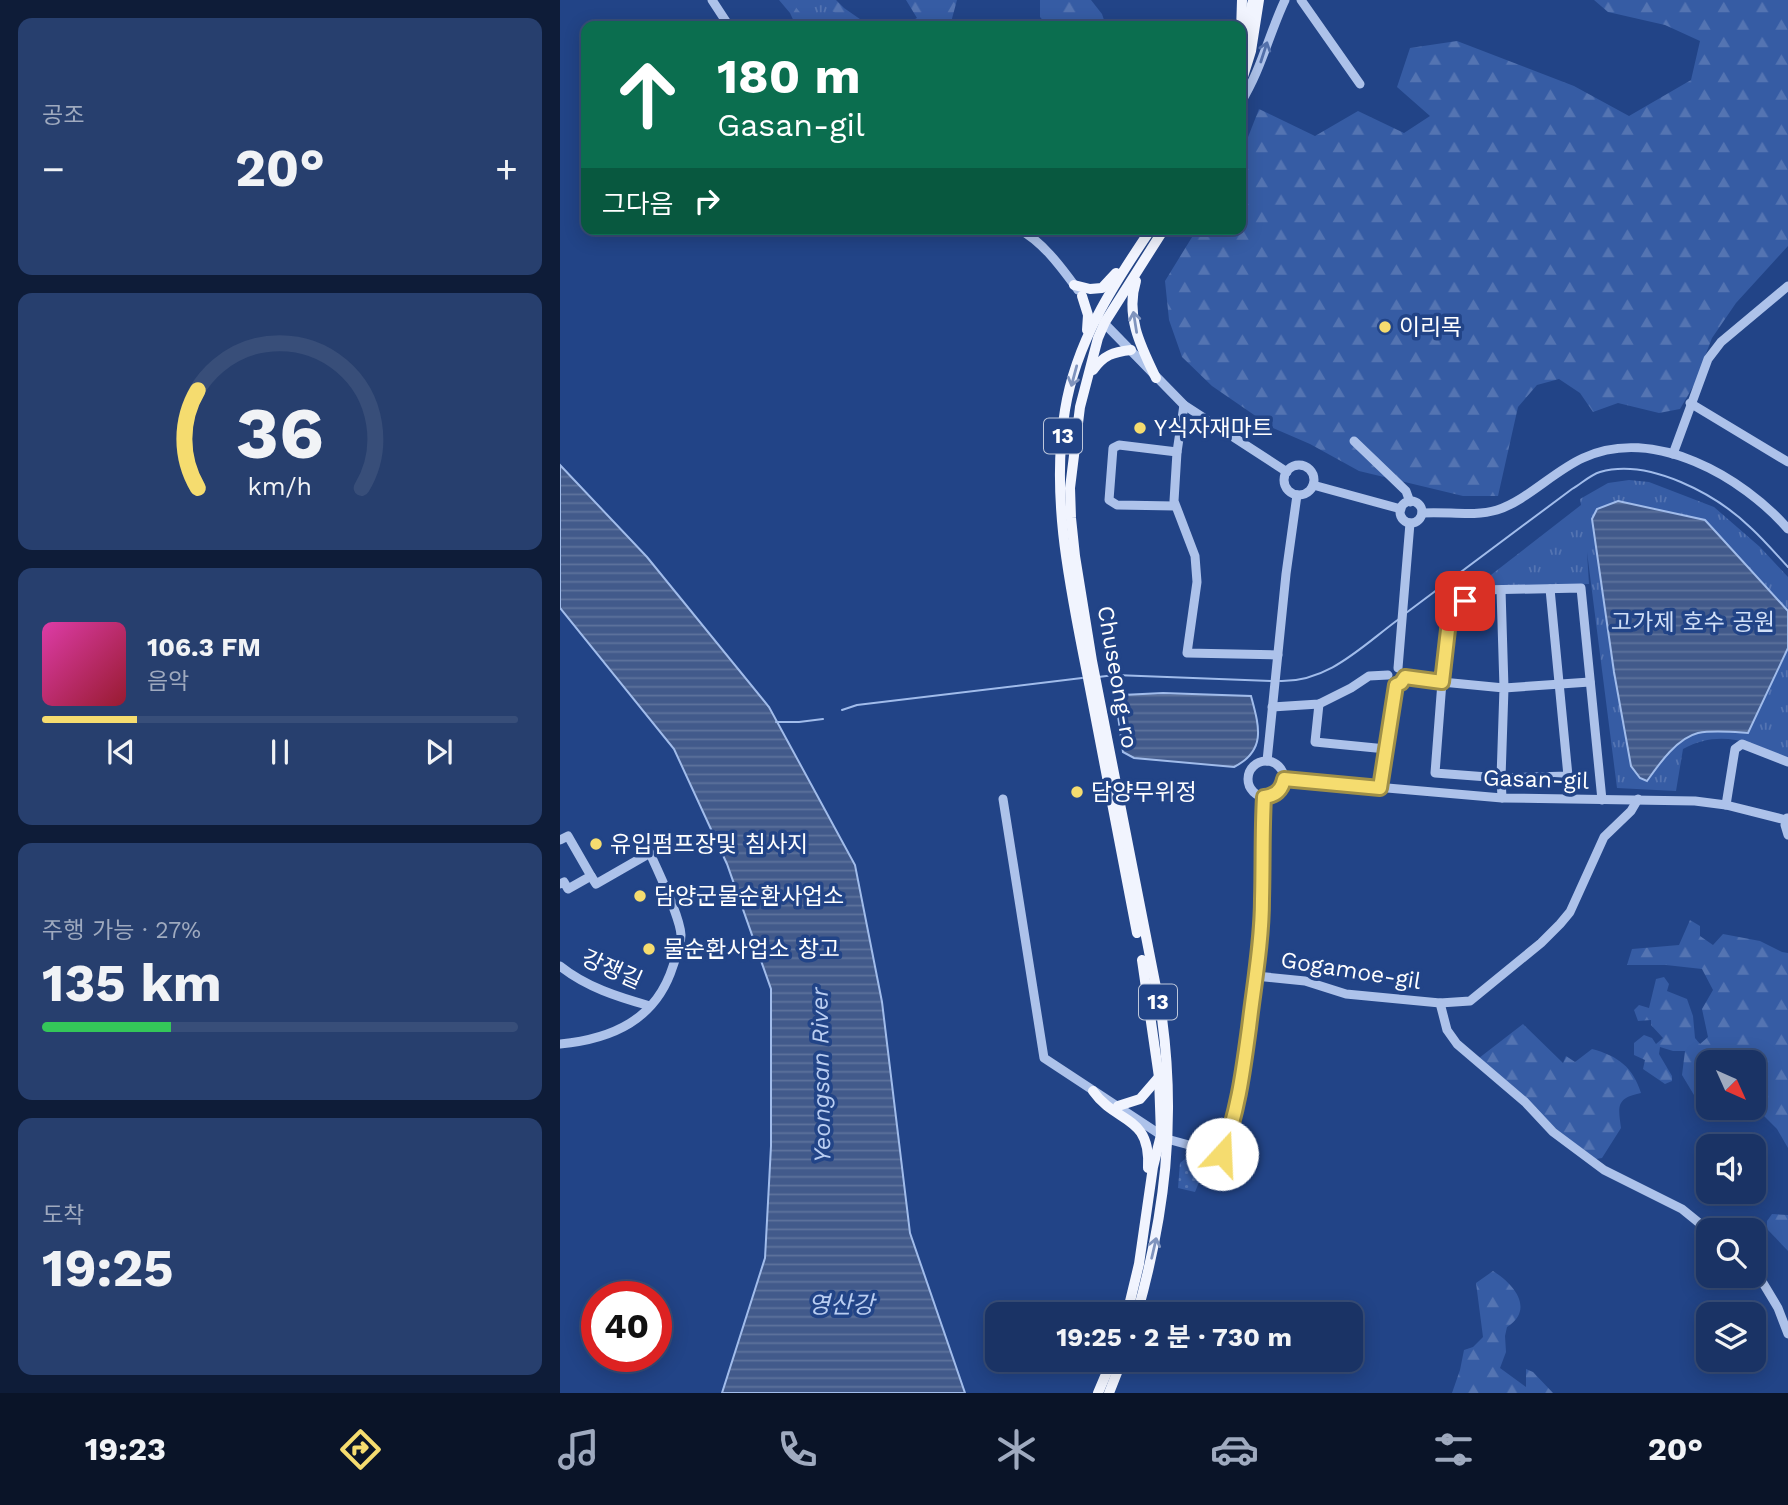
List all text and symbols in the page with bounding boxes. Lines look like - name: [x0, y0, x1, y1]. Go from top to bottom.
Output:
- one-way arrow: [1259, 41, 1271, 63]
- text: 180 m: [717, 47, 861, 105]
- icon: ahead: [602, 49, 693, 140]
- text: 공조: [42, 102, 84, 129]
- text: Gasan-gil: [717, 106, 865, 144]
- text: 20°: [235, 138, 325, 199]
- text: −: [42, 147, 65, 191]
- text: +: [495, 147, 518, 191]
- icon: right: [688, 182, 726, 220]
- text: 그다음: [602, 189, 674, 219]
- one-way arrow: [1128, 311, 1141, 334]
- place label: 이리목: [1399, 314, 1462, 341]
- marker: 이리목: [1377, 319, 1393, 335]
- one-way arrow: [1067, 365, 1080, 387]
- text: 36: [236, 390, 324, 476]
- place label: Y식자재마트: [1154, 415, 1273, 442]
- road number: 13: [1044, 418, 1082, 453]
- marker: Y식자재마트: [1132, 420, 1148, 436]
- text: km/h: [248, 471, 312, 500]
- pin: [1435, 571, 1495, 631]
- icon: arrive: [1446, 582, 1484, 620]
- street label: Chuseong-ro: [1092, 604, 1143, 751]
- park label: 고가제 호수 공원: [1611, 609, 1775, 636]
- text: 106.3 FM: [147, 632, 261, 662]
- text: 음악: [147, 668, 189, 695]
- icon: previous: [102, 733, 140, 771]
- icon: pause: [261, 733, 299, 771]
- icon: next: [420, 733, 458, 771]
- street label: Gasan-gil: [1482, 764, 1590, 795]
- place label: 담양무위정: [1091, 779, 1197, 806]
- marker: 담양무위정: [1069, 784, 1085, 800]
- place label: 유입펌프장및 침사지: [610, 831, 808, 858]
- marker: 유입펌프장및 침사지: [588, 836, 604, 852]
- place label: 담양군물순환사업소: [654, 883, 844, 910]
- marker: 담양군물순환사업소: [632, 888, 648, 904]
- text: 주행 가능 · 27%: [42, 917, 201, 944]
- place label: 물순환사업소 창고: [663, 936, 840, 963]
- marker: 물순환사업소 창고: [641, 941, 657, 957]
- street label: 강쟁길: [577, 944, 646, 995]
- street label: Gogamoe-gil: [1279, 946, 1423, 995]
- text: 135 km: [42, 953, 222, 1014]
- road number: 13: [1139, 984, 1177, 1020]
- water label: Yeongsan River: [805, 985, 837, 1163]
- north arrow: [1696, 1050, 1766, 1120]
- map controls: [1696, 1050, 1766, 1372]
- position arrow: [1185, 1117, 1259, 1191]
- button: sound: [1696, 1134, 1766, 1204]
- text: 도착: [42, 1202, 84, 1229]
- button: search: [1696, 1218, 1766, 1288]
- one-way arrow: [1148, 1237, 1162, 1260]
- text: 19:25: [42, 1238, 173, 1299]
- speed limit sign: 40: [581, 1281, 672, 1372]
- water label: 영산강: [808, 1291, 877, 1319]
- button: layers: [1696, 1302, 1766, 1372]
- text: 19:25 · 2 분 · 730 m: [1056, 1322, 1292, 1352]
- icon: directions: [336, 1425, 385, 1474]
- icon: music: [554, 1425, 603, 1474]
- icon: phone: [773, 1425, 822, 1474]
- icon: climate: [992, 1425, 1041, 1474]
- icon: car: [1210, 1425, 1259, 1474]
- icon: filters: [1429, 1425, 1478, 1474]
- text: 19:23: [85, 1430, 166, 1468]
- text: 20°: [1648, 1430, 1703, 1468]

